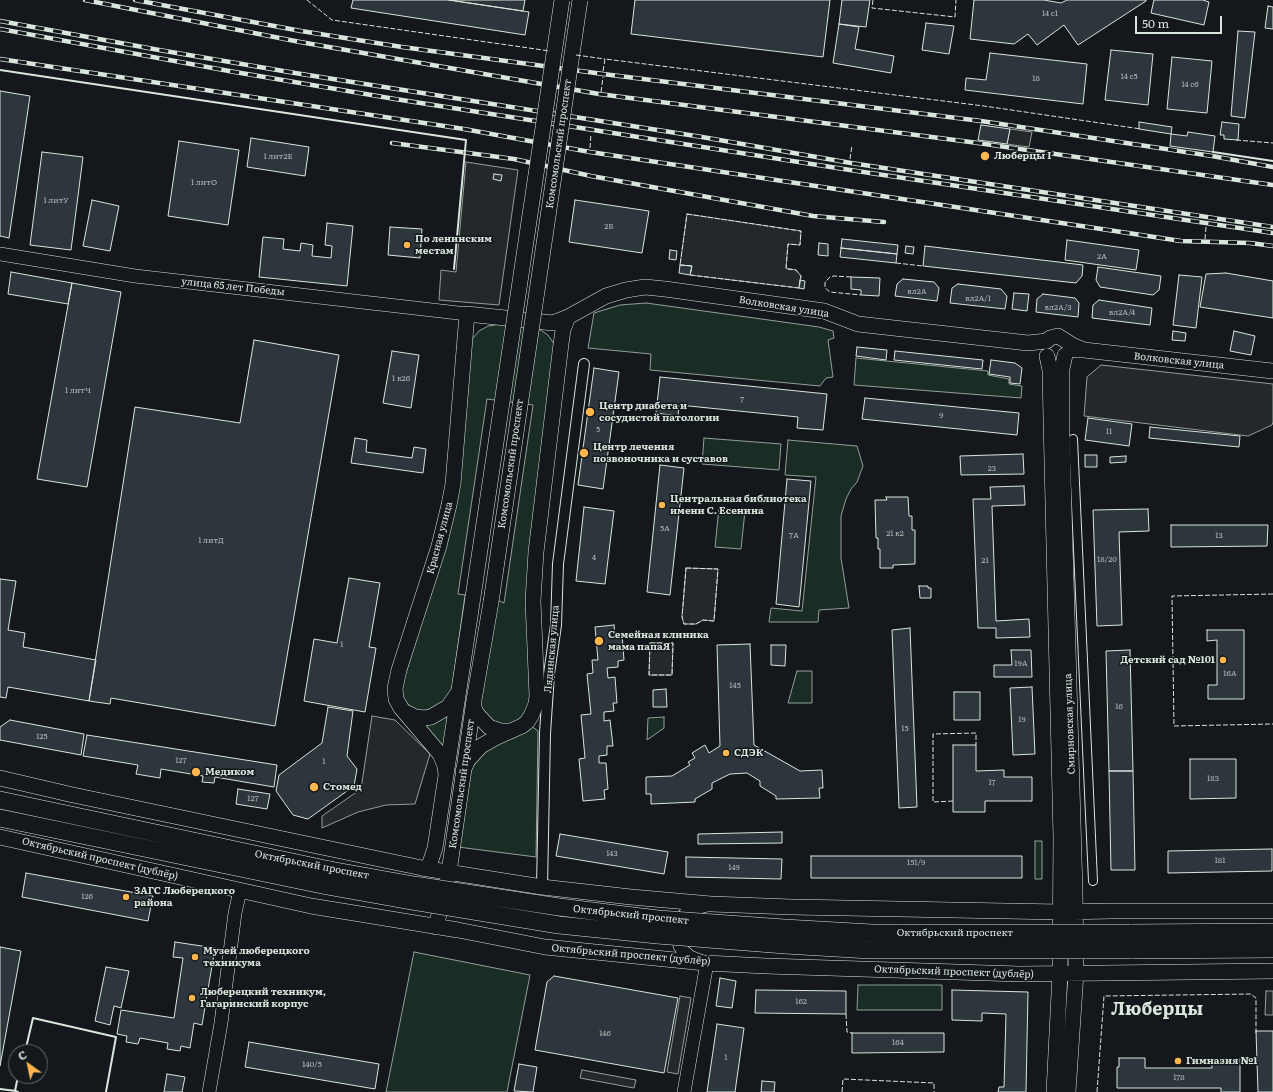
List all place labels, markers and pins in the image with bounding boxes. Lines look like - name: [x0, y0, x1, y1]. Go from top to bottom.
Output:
- marker: Люберцы I: [979, 150, 991, 162]
- place label: Люберцы I: [994, 150, 1051, 162]
- place label: По ленинским местам: [415, 233, 492, 256]
- marker: По ленинским местам: [402, 240, 412, 250]
- place label: Центр диабета и сосудистой патологии: [599, 400, 719, 424]
- marker: Центр диабета и сосудистой патологии: [584, 406, 596, 418]
- place label: Центр лечения позвоночника и суставов: [593, 441, 728, 464]
- marker: Центр лечения позвоночника и суставов: [578, 447, 590, 459]
- place label: Центральная библиотека имени С. Есенина: [670, 493, 807, 516]
- marker: Центральная библиотека имени С. Есенина: [657, 500, 667, 510]
- place label: Семейная клиника мама папаЯ: [608, 629, 709, 652]
- marker: Семейная клиника мама папаЯ: [593, 635, 605, 647]
- place label: Детский сад №101: [1121, 654, 1215, 666]
- marker: Детский сад №101: [1218, 655, 1228, 665]
- place label: СДЭК: [734, 747, 763, 759]
- marker: СДЭК: [721, 748, 731, 758]
- marker: Медиком: [190, 766, 202, 778]
- place label: Медиком: [205, 766, 254, 778]
- marker: Стомед: [308, 781, 320, 793]
- place label: Стомед: [323, 781, 362, 793]
- place label: ЗАГС Люберецкого района: [134, 885, 235, 908]
- marker: ЗАГС Люберецкого района: [121, 892, 131, 902]
- place label: Музей люберецкого техникума: [203, 945, 310, 968]
- marker: Музей люберецкого техникума: [190, 952, 200, 962]
- place label: Люберецкий техникум, Гагаринский корпус: [200, 986, 326, 1010]
- marker: Люберецкий техникум, Гагаринский корпус: [187, 993, 197, 1003]
- place label: Гимназия №1: [1186, 1055, 1257, 1067]
- marker: Гимназия №1: [1173, 1056, 1183, 1066]

